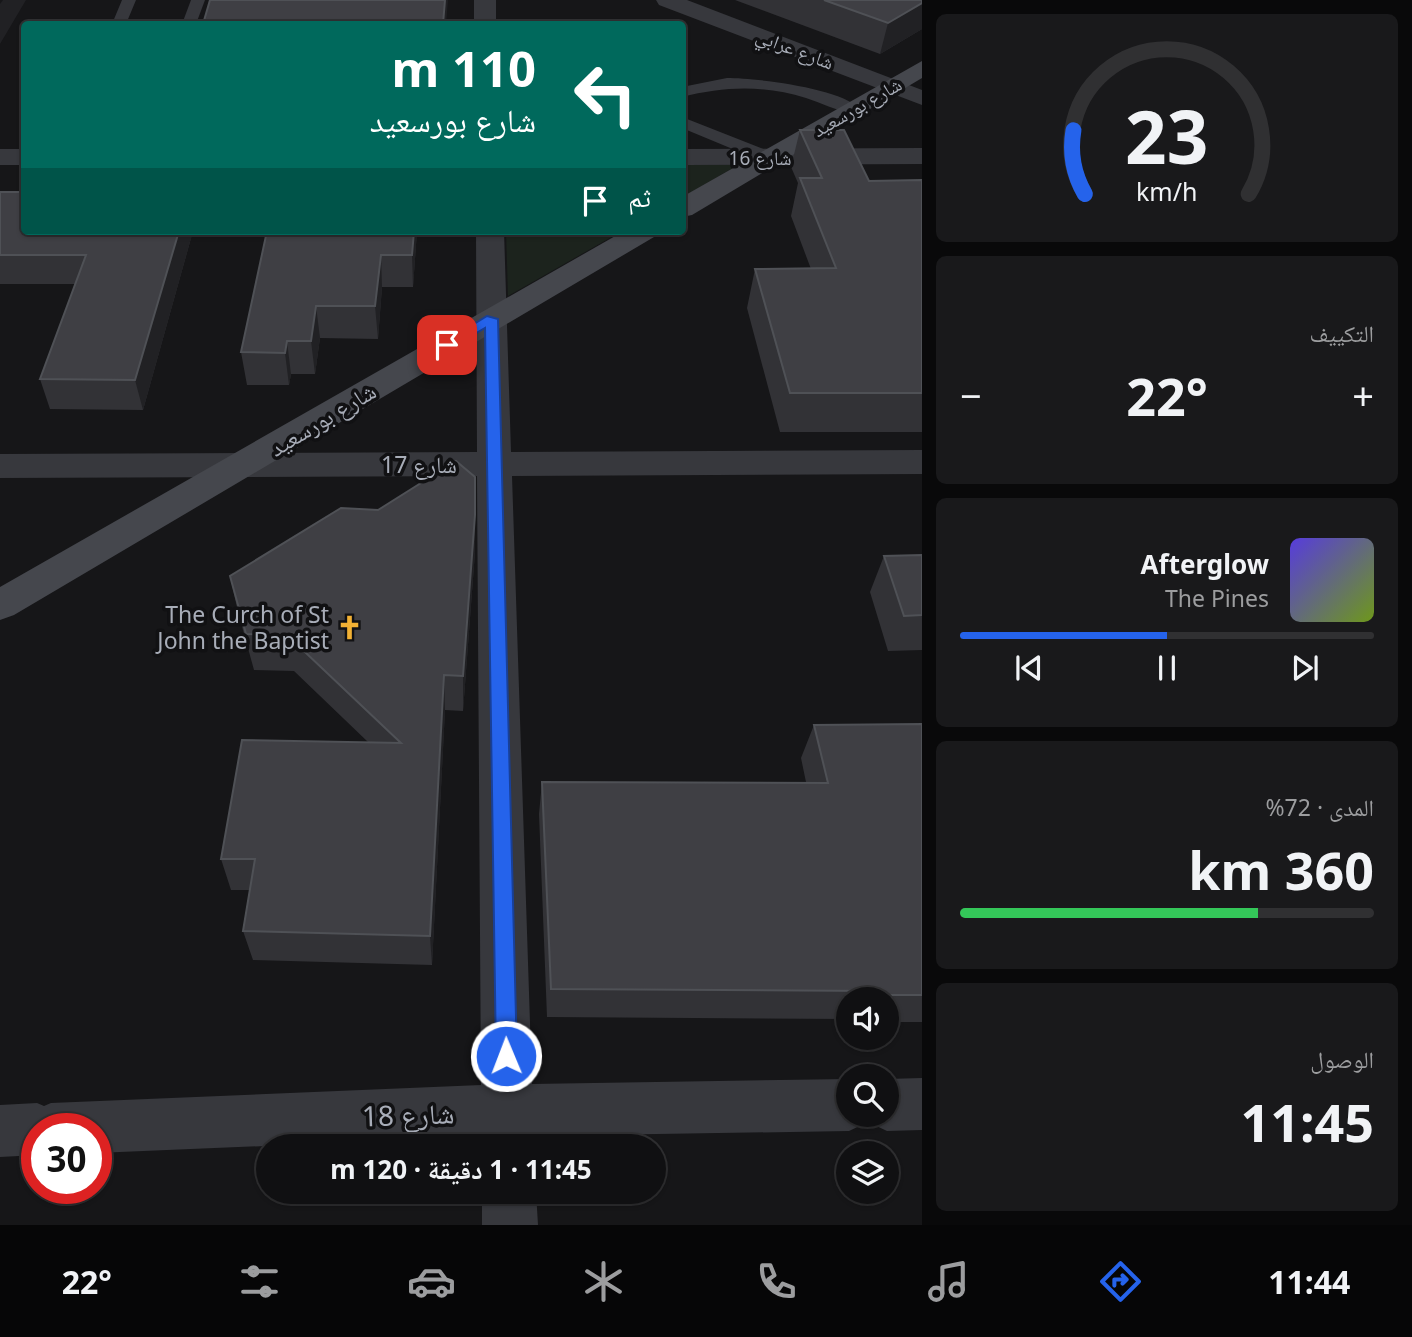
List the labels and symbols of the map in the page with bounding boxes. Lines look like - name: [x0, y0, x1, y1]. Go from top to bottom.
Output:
- street label: شارع عرابي: [751, 22, 838, 78]
- street label: شارع بورسعيد: [808, 71, 906, 143]
- street label: شارع 16: [729, 145, 791, 171]
- pin: [417, 315, 477, 375]
- street label: شارع بورسعيد: [263, 375, 381, 463]
- street label: شارع 17: [381, 448, 457, 480]
- place label: The Curch of St John the Baptist: [155, 598, 329, 656]
- church icon: The Curch of St John the Baptist: [335, 613, 363, 641]
- position arrow: [469, 1019, 543, 1093]
- street label: شارع 18: [361, 1093, 455, 1135]
- speed limit sign: 30: [21, 1113, 112, 1204]

